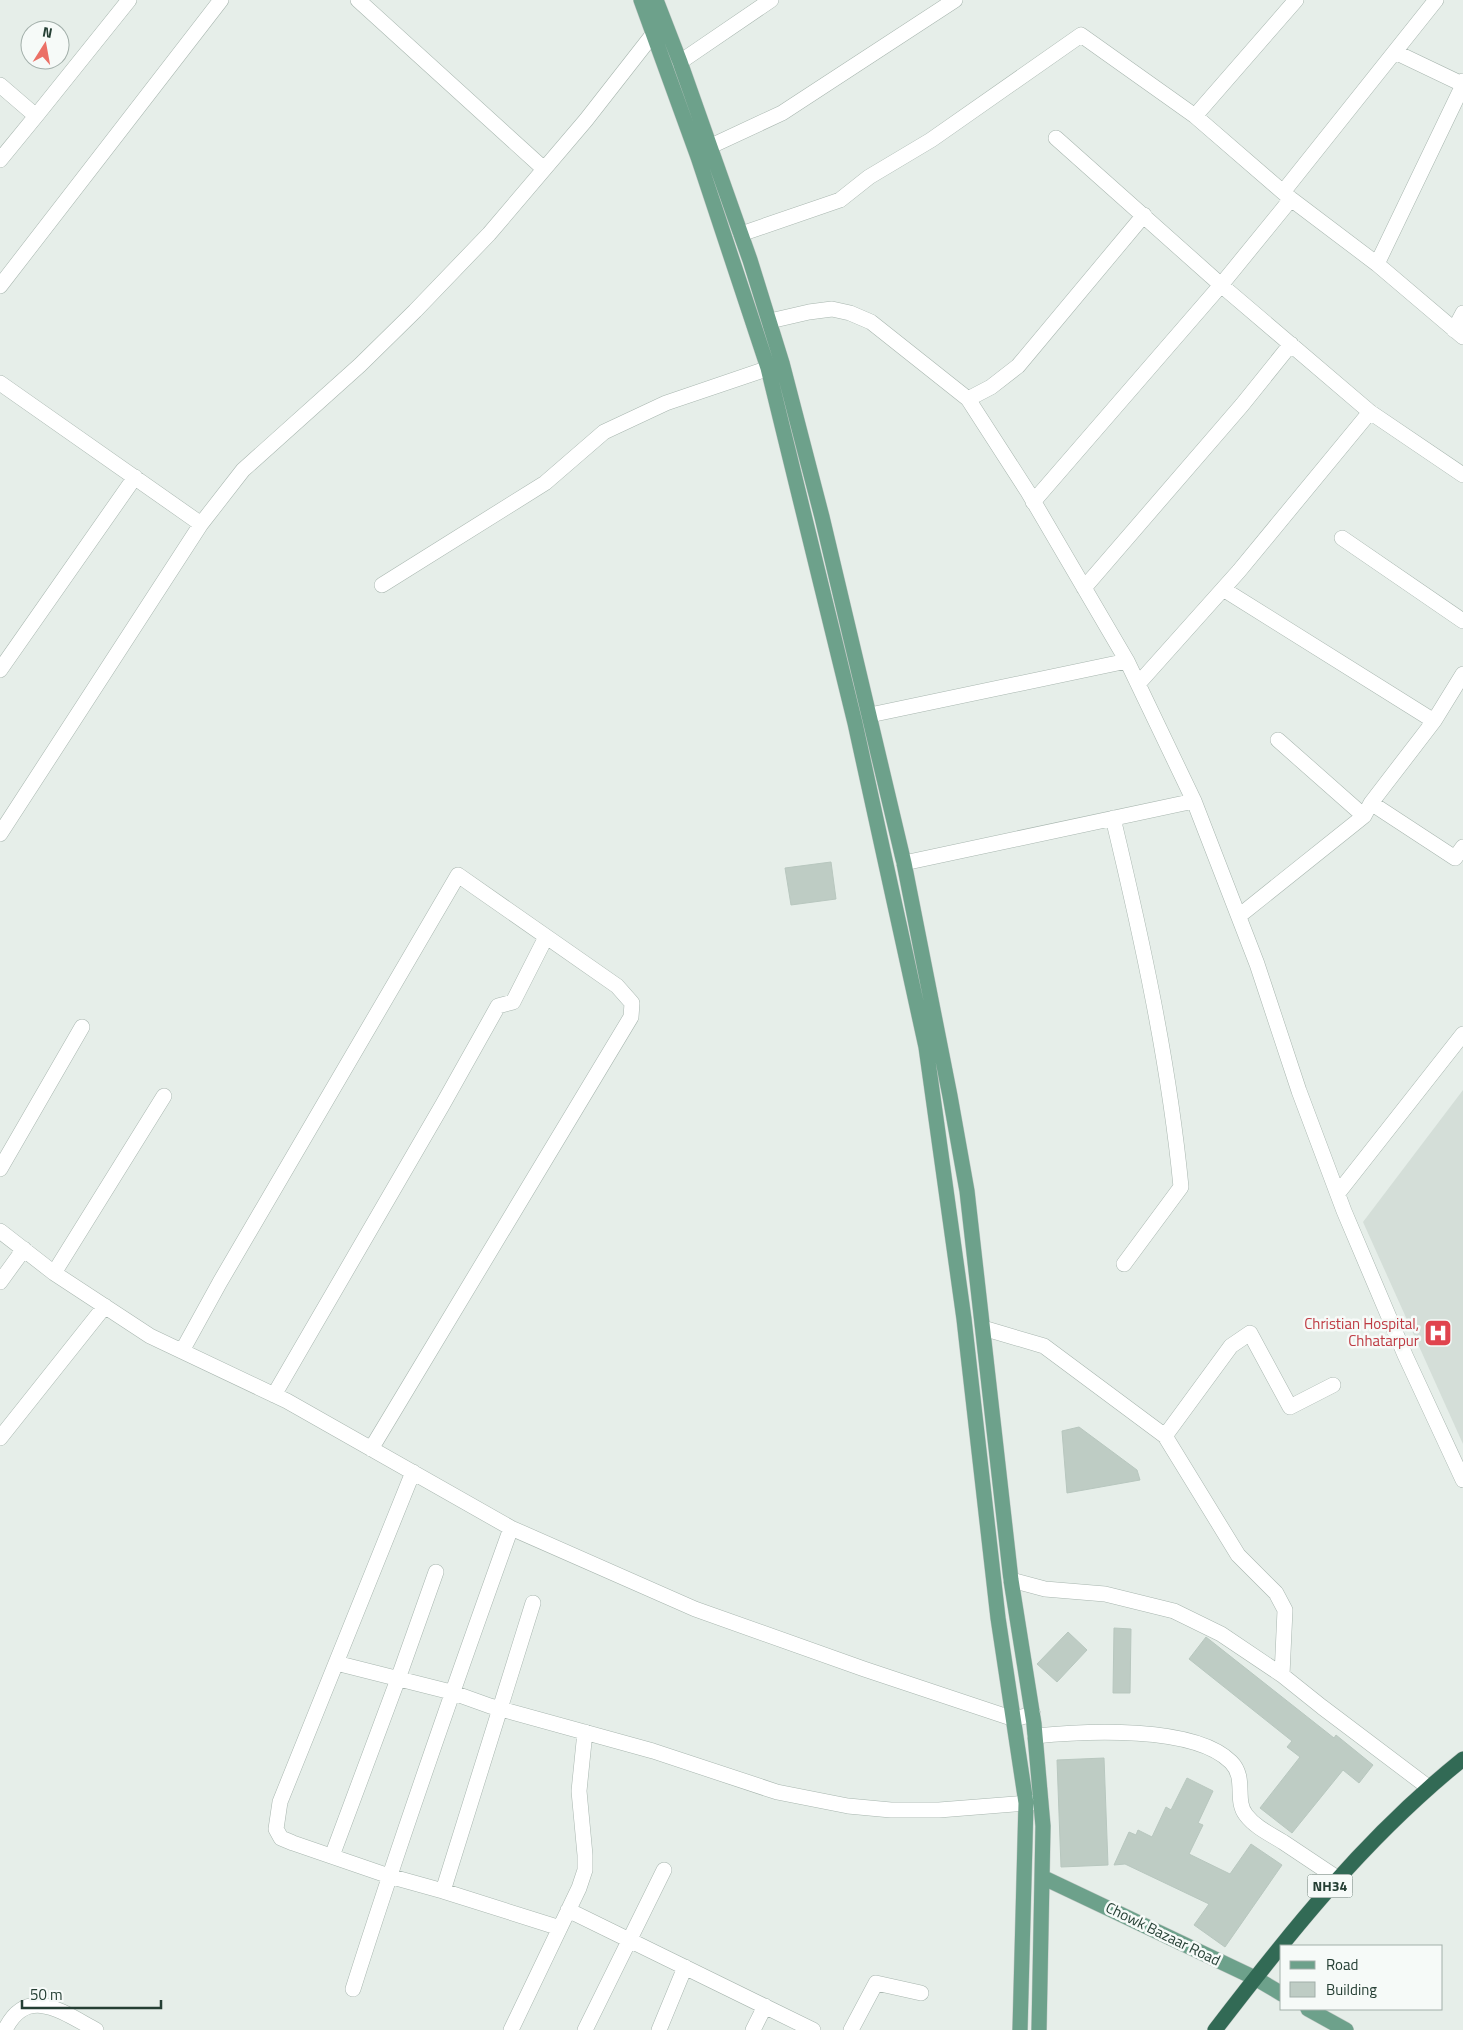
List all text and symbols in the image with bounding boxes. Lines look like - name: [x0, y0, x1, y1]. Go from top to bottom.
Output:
- north arrow: [20, 20, 70, 70]
- text: N: [41, 21, 54, 43]
- place label: Christian Hospital, Chhatarpur: [1304, 1312, 1419, 1352]
- hospital icon: Christian Hospital, Chhatarpur: [1423, 1318, 1453, 1348]
- road number: NH34: [1308, 1874, 1352, 1898]
- street label: Chowk Bazaar Road: [1102, 1896, 1225, 1971]
- legend: [1280, 1945, 1443, 2010]
- text: Road: [1326, 1953, 1358, 1976]
- scale bar: [22, 1978, 161, 2010]
- text: Building: [1326, 1978, 1377, 2001]
- text: 50 m: [30, 1983, 63, 2006]

